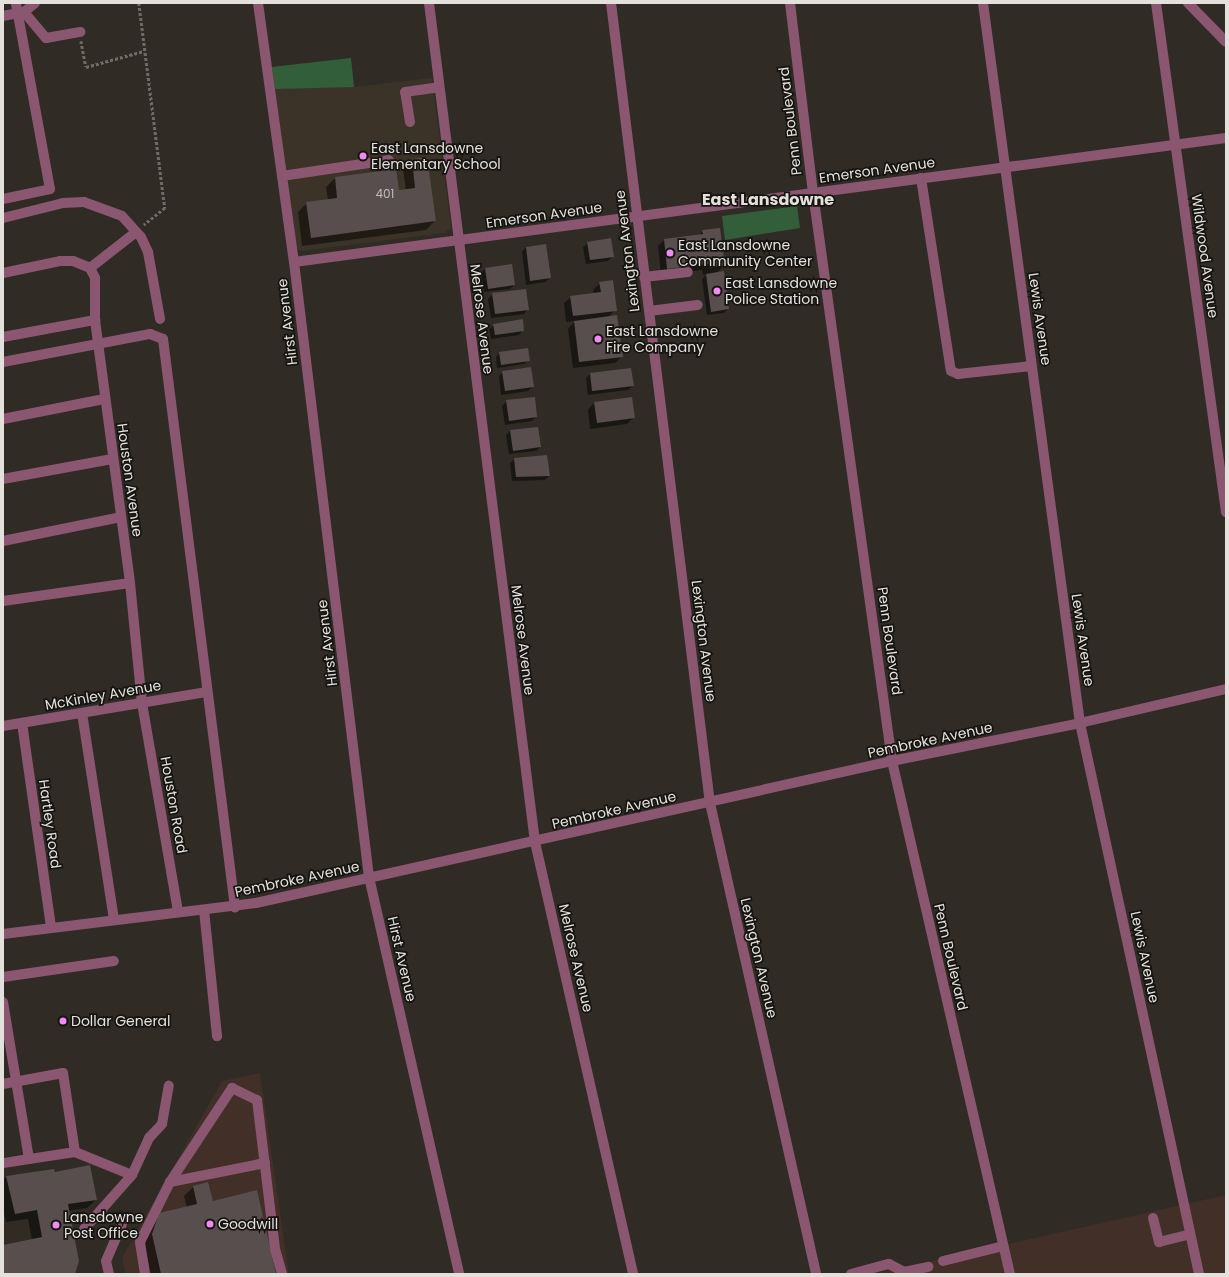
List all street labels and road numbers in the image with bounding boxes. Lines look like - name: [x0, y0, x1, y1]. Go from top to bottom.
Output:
- street label: Penn Boulevard: [775, 66, 805, 176]
- street label: Emerson Avenue: [818, 154, 936, 186]
- street label: Lexington Avenue: [611, 189, 643, 313]
- street label: Wildwood Avenue: [1188, 193, 1222, 319]
- street label: Emerson Avenue: [485, 199, 603, 231]
- street label: Melrose Avenue: [467, 263, 497, 375]
- street label: Lewis Avenue: [1025, 272, 1055, 366]
- street label: Hirst Avenue: [273, 278, 301, 366]
- street label: Houston Avenue: [114, 422, 146, 538]
- street label: Lexington Avenue: [688, 579, 720, 703]
- street label: Melrose Avenue: [508, 584, 538, 696]
- street label: Penn Boulevard: [874, 586, 906, 696]
- street label: Lewis Avenue: [1068, 593, 1098, 687]
- street label: Hirst Avenue: [313, 599, 341, 687]
- street label: McKinley Avenue: [44, 677, 162, 713]
- street label: Pembroke Avenue: [866, 719, 994, 761]
- street label: Houston Road: [157, 755, 191, 855]
- street label: Hartley Road: [35, 778, 65, 870]
- street label: Pembroke Avenue: [550, 788, 678, 832]
- street label: Pembroke Avenue: [233, 858, 361, 900]
- street label: Lexington Avenue: [737, 896, 781, 1020]
- street label: Melrose Avenue: [555, 902, 597, 1014]
- street label: Penn Boulevard: [931, 902, 971, 1012]
- street label: Lewis Avenue: [1127, 910, 1163, 1004]
- street label: Hirst Avenue: [384, 915, 420, 1003]

